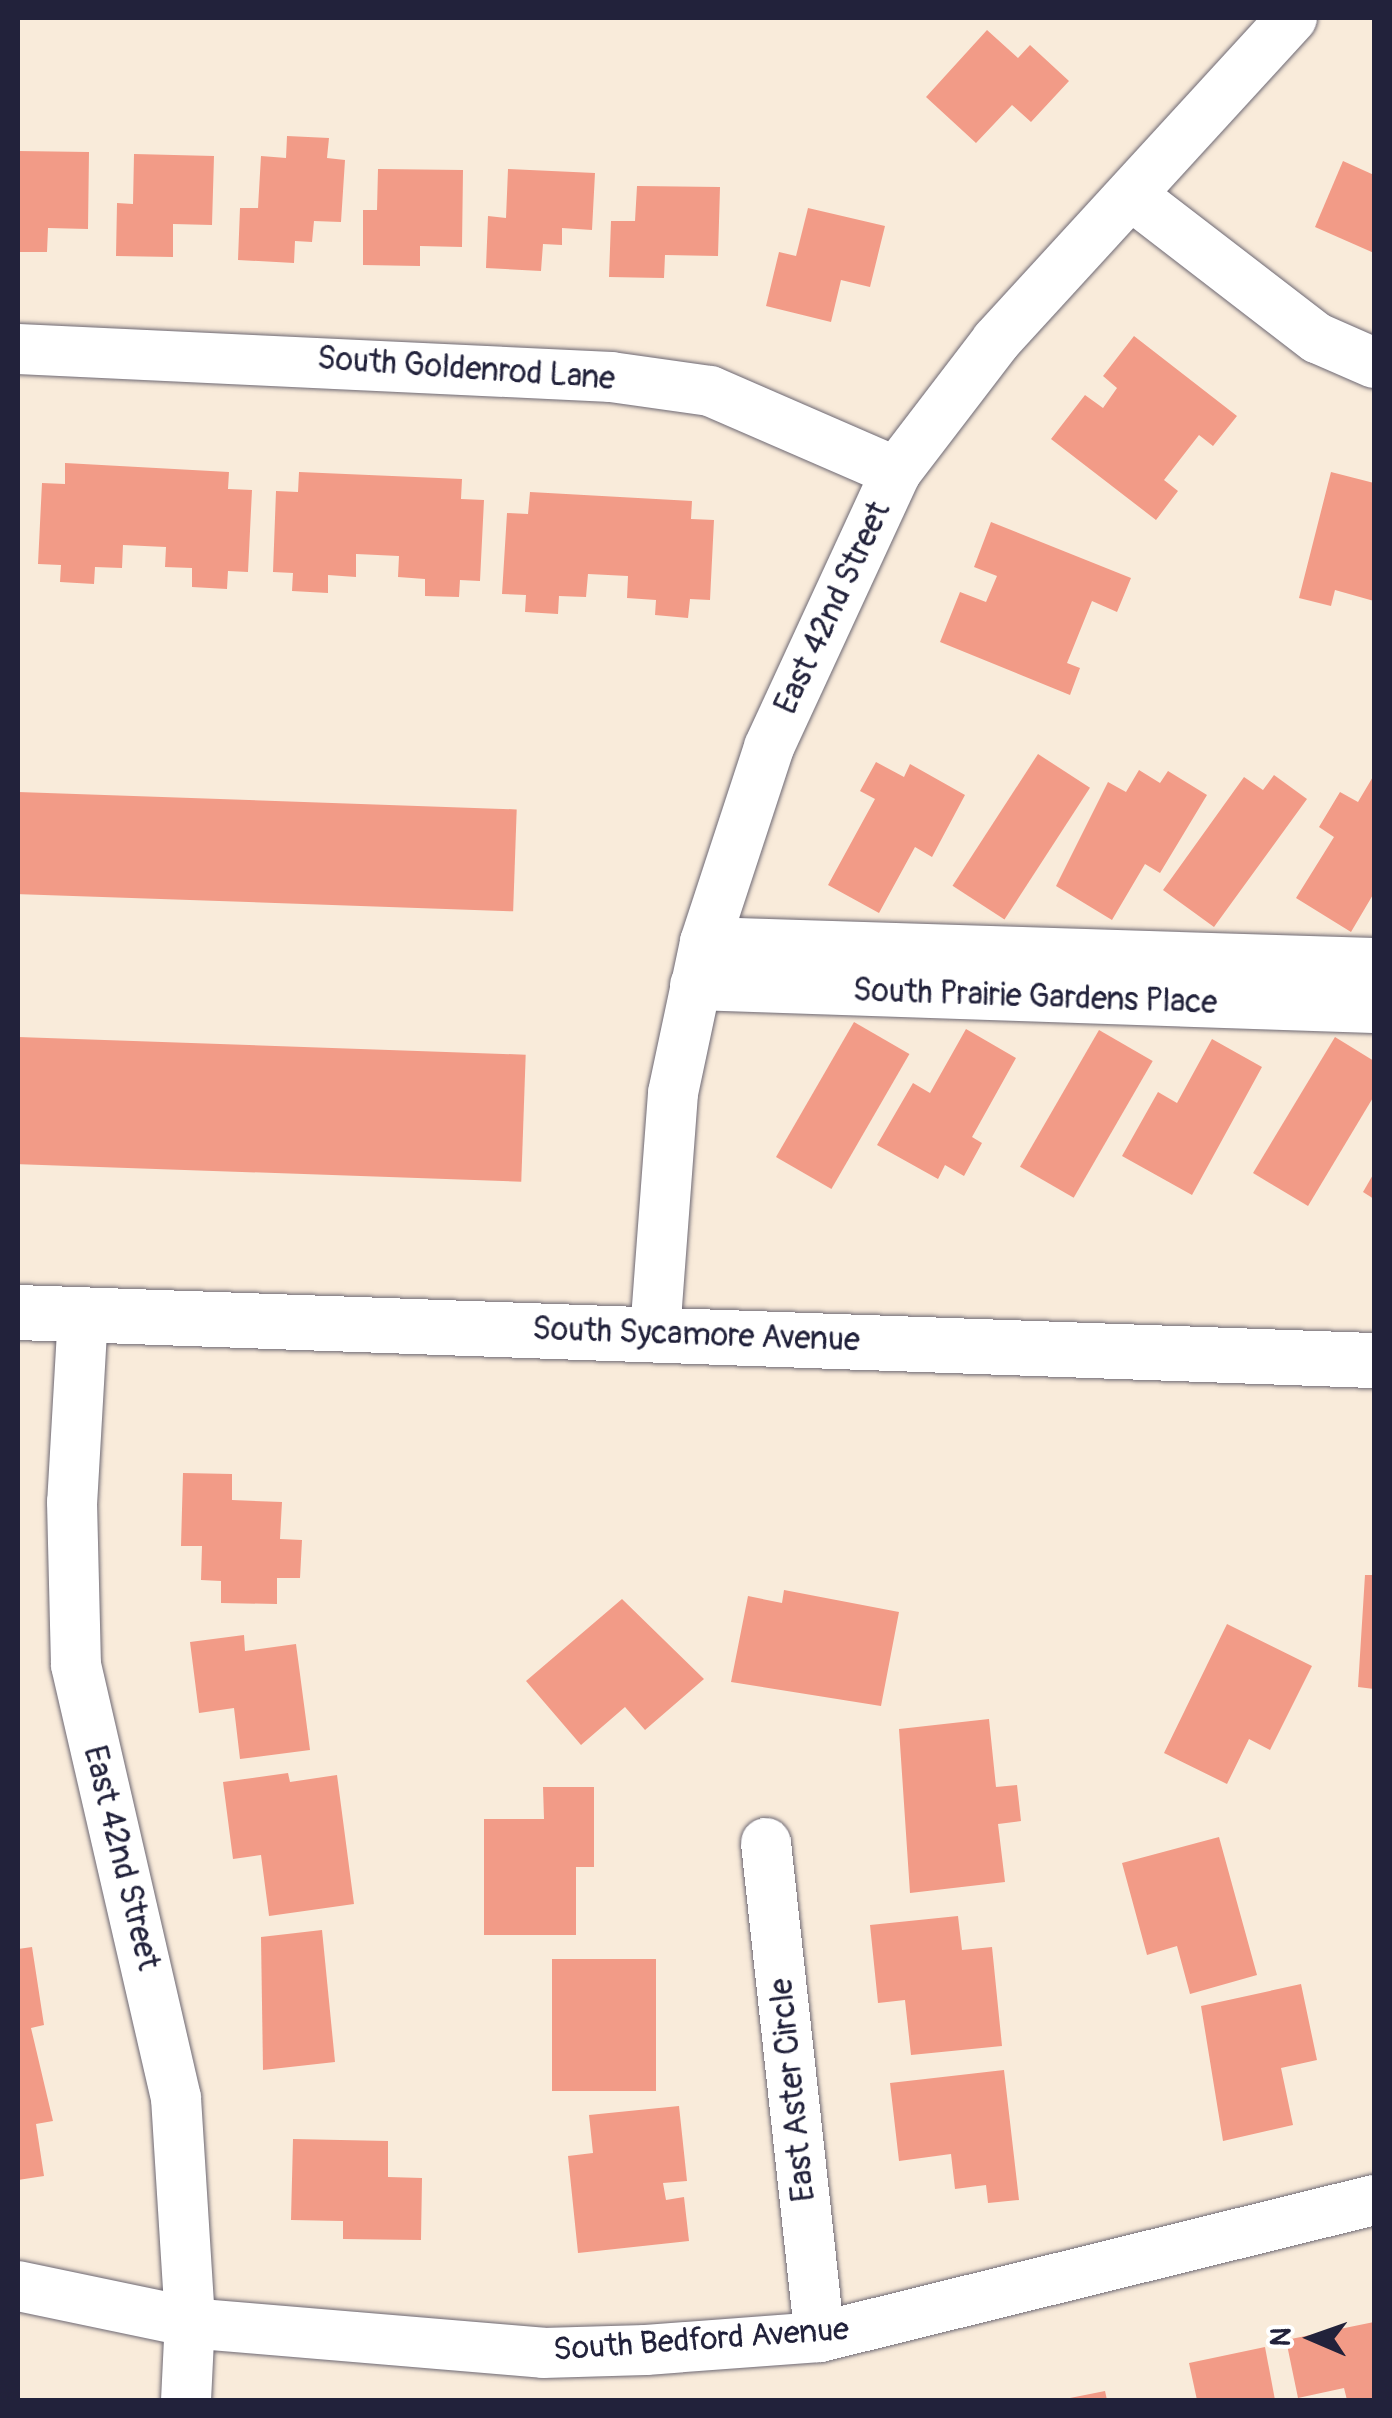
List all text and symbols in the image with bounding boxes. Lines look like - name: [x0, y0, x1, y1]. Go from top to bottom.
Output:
- street label: South Goldenrod Lane: [316, 339, 616, 399]
- street label: East 42nd Street: [767, 496, 899, 720]
- street label: South Prairie Gardens Place: [852, 971, 1218, 1023]
- street label: South Sycamore Avenue: [532, 1310, 860, 1360]
- street label: East 42nd Street: [75, 1742, 167, 1974]
- street label: East Aster Circle: [762, 1976, 824, 2204]
- north arrow: [1262, 2288, 1362, 2388]
- street label: South Bedford Avenue: [552, 2311, 850, 2369]
- text: N: [1264, 2327, 1299, 2347]

